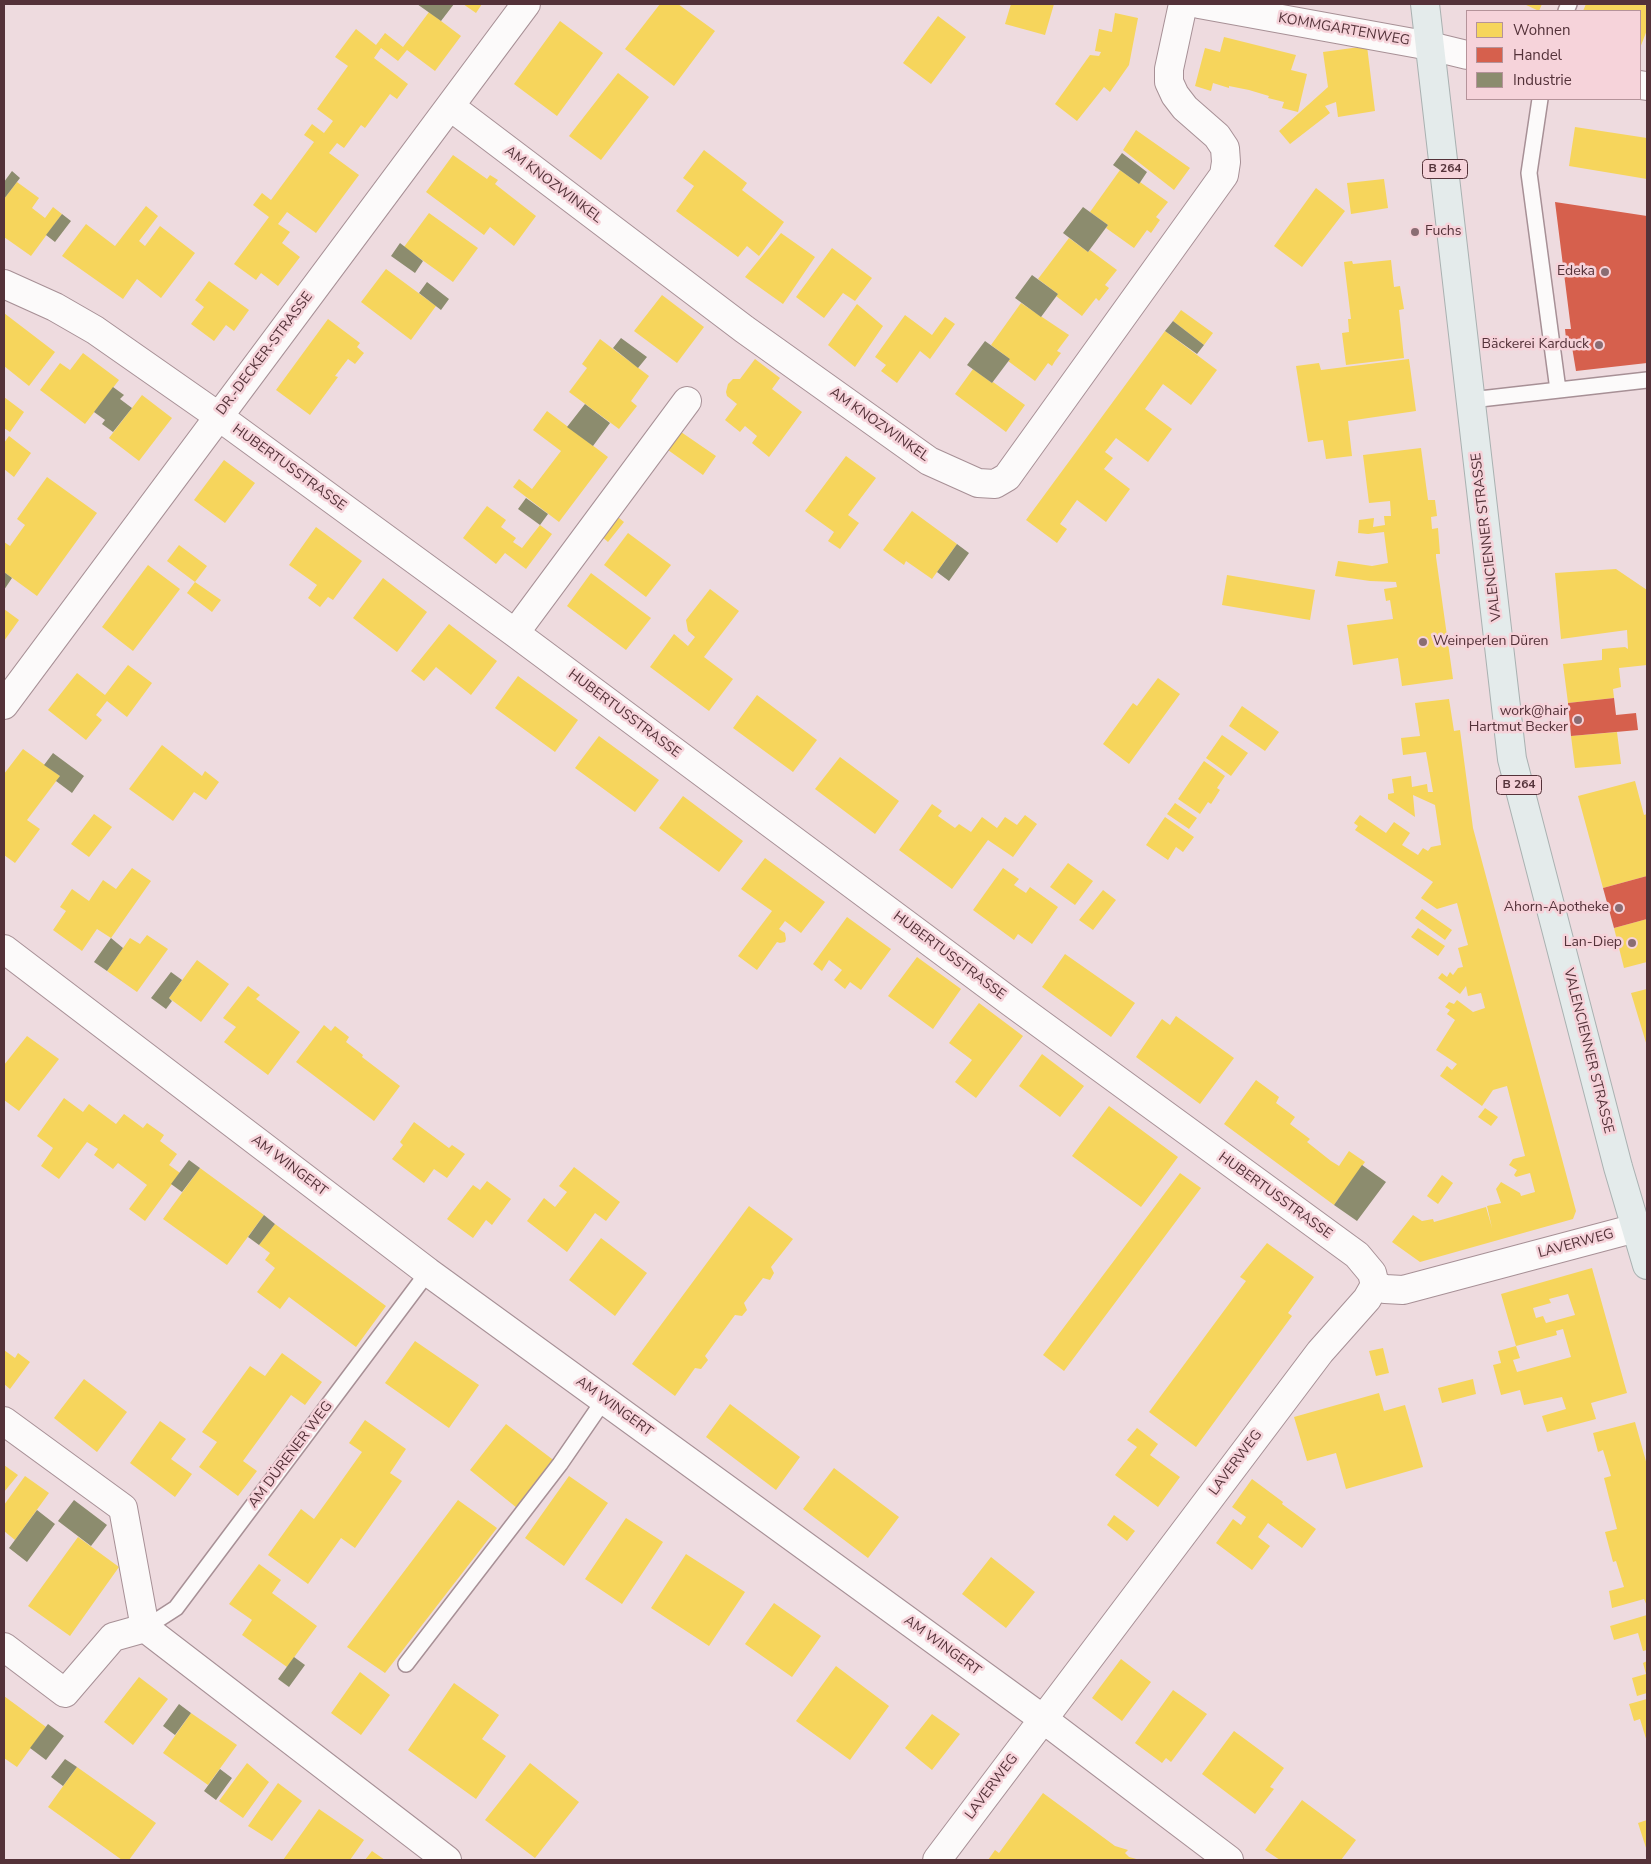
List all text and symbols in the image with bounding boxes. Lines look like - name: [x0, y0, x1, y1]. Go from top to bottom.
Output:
- street label: KOMMGARTENWEG: [1277, 10, 1411, 50]
- legend: [1466, 10, 1641, 100]
- text: Wohnen: [1513, 20, 1571, 40]
- text: Handel: [1513, 45, 1562, 65]
- text: Industrie: [1513, 70, 1572, 90]
- street label: AM KNOZWINKEL: [501, 143, 605, 227]
- road number: B 264: [1422, 160, 1468, 178]
- place label: Fuchs: [1425, 224, 1462, 240]
- marker: Fuchs: [1409, 226, 1421, 238]
- place label: Edeka: [1557, 264, 1595, 280]
- marker: Edeka: [1599, 266, 1611, 278]
- street label: DR.-DECKER-STRASSE: [213, 289, 317, 419]
- place label: Bäckerei Karduck: [1482, 337, 1589, 353]
- marker: Bäckerei Karduck: [1593, 339, 1605, 351]
- street label: AM KNOZWINKEL: [826, 384, 932, 466]
- street label: HUBERTUSSTRASSE: [229, 421, 349, 515]
- street label: VALENCIENNER STRASSE: [1468, 452, 1506, 622]
- place label: Weinperlen Düren: [1433, 634, 1548, 650]
- marker: Weinperlen Düren: [1417, 636, 1429, 648]
- street label: HUBERTUSSTRASSE: [565, 666, 683, 762]
- place label: work@hair Hartmut Becker: [1469, 704, 1568, 736]
- marker: work@hair Hartmut Becker: [1572, 714, 1584, 726]
- road number: B 264: [1496, 776, 1542, 794]
- place label: Ahorn-Apotheke: [1504, 900, 1609, 916]
- marker: Ahorn-Apotheke: [1613, 902, 1625, 914]
- street label: HUBERTUSSTRASSE: [890, 908, 1008, 1004]
- place label: Lan-Diep: [1564, 935, 1622, 951]
- marker: Lan-Diep: [1626, 937, 1638, 949]
- street label: VALENCIENNER STRASSE: [1559, 967, 1617, 1135]
- street label: AM WINGERT: [248, 1132, 330, 1200]
- street label: HUBERTUSSTRASSE: [1215, 1149, 1335, 1243]
- street label: LAVERWEG: [1536, 1226, 1616, 1262]
- street label: AM WINGERT: [572, 1373, 656, 1441]
- street label: AM DÜRENER WEG: [245, 1398, 337, 1512]
- street label: LAVERWEG: [1206, 1427, 1266, 1499]
- street label: AM WINGERT: [900, 1612, 984, 1680]
- street label: LAVERWEG: [962, 1751, 1022, 1823]

